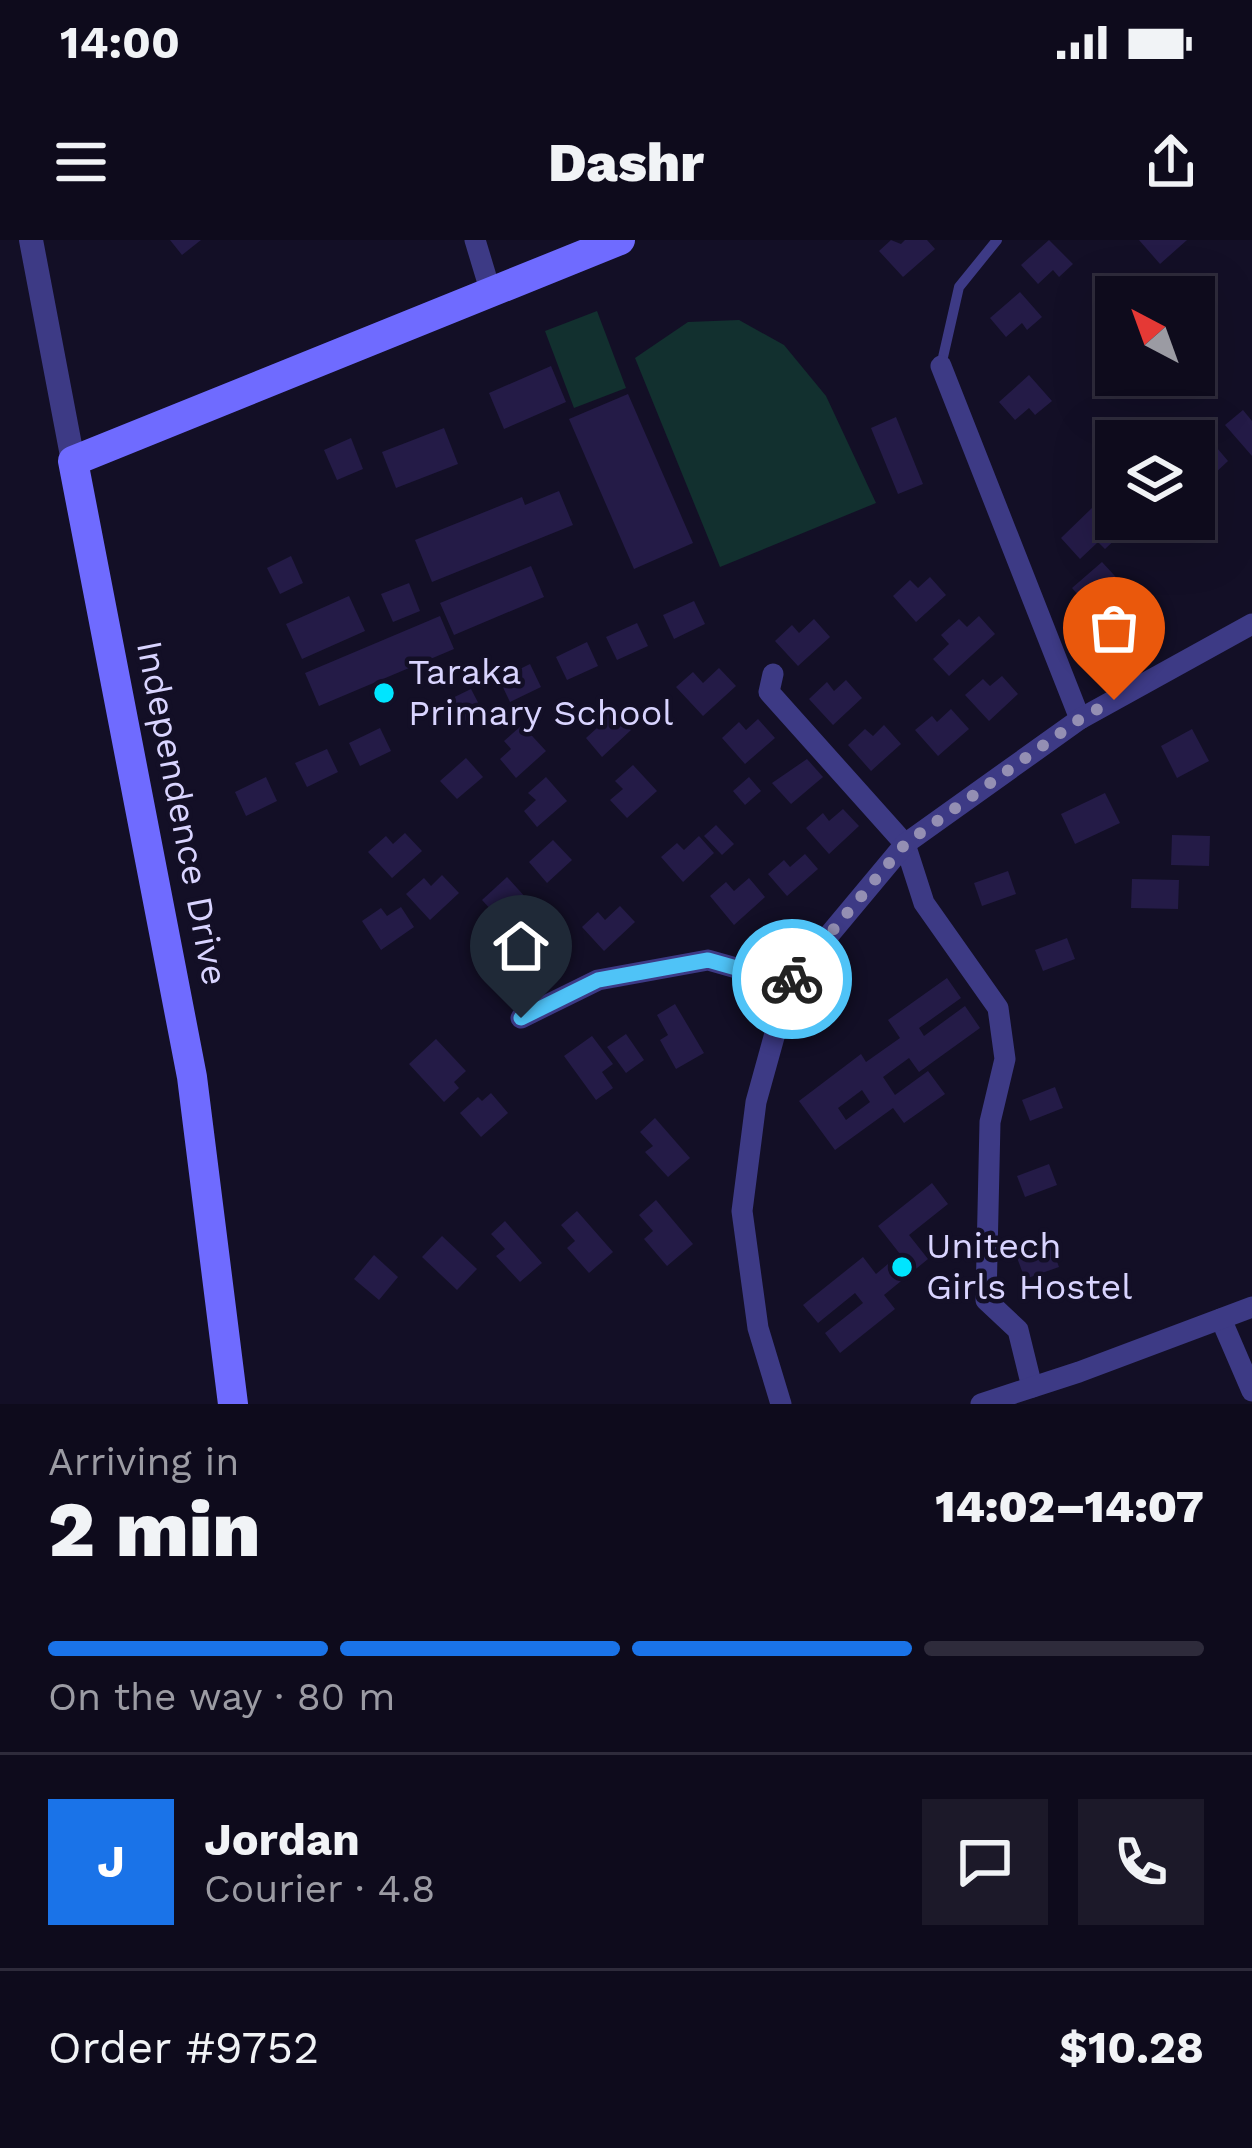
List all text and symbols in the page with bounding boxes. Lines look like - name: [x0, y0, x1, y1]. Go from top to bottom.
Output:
- text: 14:00: [60, 16, 180, 69]
- icon: menu: [48, 129, 114, 195]
- icon: share: [1138, 129, 1204, 195]
- text: Dashr: [548, 131, 704, 194]
- north arrow: [1095, 276, 1215, 396]
- map controls: [1095, 276, 1215, 540]
- button: layers: [1095, 420, 1215, 540]
- pin: [1063, 577, 1165, 700]
- icon: bag: [1081, 595, 1147, 661]
- street label: Independence Drive: [128, 637, 236, 989]
- place label: Taraka Primary School: [408, 651, 673, 734]
- marker: Taraka Primary School: [371, 680, 397, 706]
- pin: [470, 895, 572, 1018]
- icon: home: [488, 913, 554, 979]
- courier: [732, 919, 852, 1039]
- icon: bike: [759, 946, 825, 1012]
- place label: Unitech Girls Hostel: [926, 1225, 1132, 1308]
- marker: Unitech Girls Hostel: [889, 1254, 915, 1280]
- text: Arriving in: [48, 1439, 239, 1484]
- text: 14:02–14:07: [935, 1480, 1204, 1533]
- text: 2 min: [48, 1483, 261, 1575]
- text: On the way · 80 m: [48, 1674, 396, 1719]
- button: chat: [922, 1799, 1048, 1925]
- button: phone: [1078, 1799, 1204, 1925]
- text: Jordan: [204, 1813, 360, 1866]
- text: J: [97, 1835, 125, 1888]
- text: Courier · 4.8: [204, 1866, 435, 1911]
- text: Order #9752: [48, 2021, 319, 2074]
- text: $10.28: [1059, 2021, 1204, 2074]

